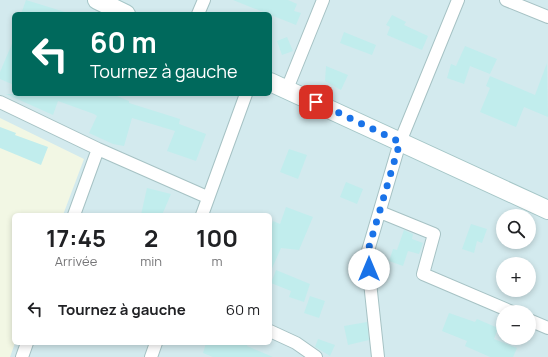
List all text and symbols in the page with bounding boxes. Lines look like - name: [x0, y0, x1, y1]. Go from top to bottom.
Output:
- text: 60 m: [90, 23, 157, 61]
- icon: left: [24, 28, 76, 80]
- text: Tournez à gauche: [90, 59, 238, 83]
- pin: [299, 85, 333, 119]
- icon: arrive: [305, 91, 327, 113]
- map controls: [496, 209, 536, 345]
- button: search: [496, 209, 536, 249]
- text: 17:45: [46, 221, 106, 254]
- text: 2: [144, 221, 158, 254]
- text: 100: [196, 221, 238, 254]
- position arrow: [348, 248, 390, 290]
- text: Arrivée: [55, 252, 97, 270]
- text: min: [140, 252, 162, 270]
- text: m: [211, 252, 222, 270]
- button: +: [496, 257, 536, 297]
- icon: left: [24, 298, 46, 320]
- text: Tournez à gauche: [58, 299, 186, 320]
- text: 60 m: [226, 299, 260, 320]
- button: −: [496, 305, 536, 345]

